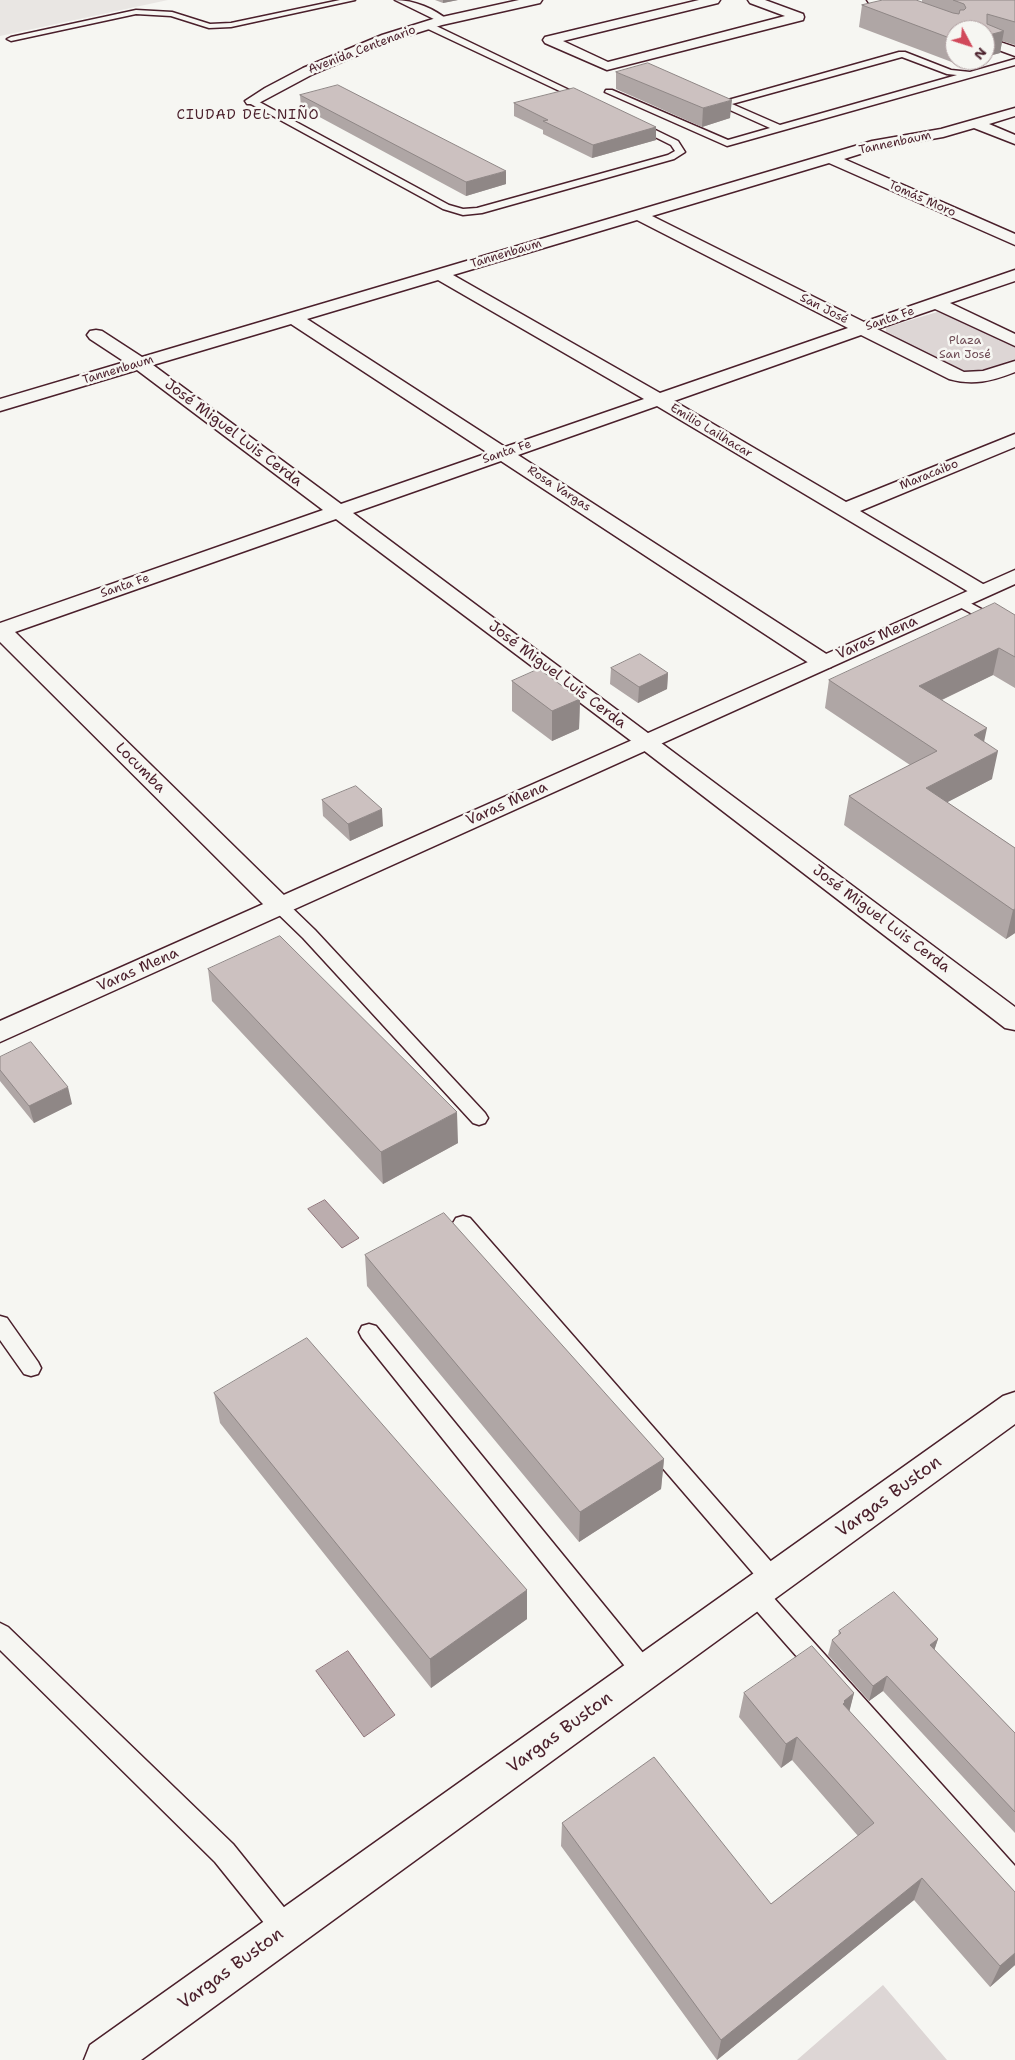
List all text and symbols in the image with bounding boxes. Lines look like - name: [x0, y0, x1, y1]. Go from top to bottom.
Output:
- north arrow: [945, 20, 995, 70]
- street label: Avenida Centenario: [306, 23, 418, 77]
- text: N: [970, 44, 991, 64]
- district label: CIUDAD DEL NIÑO: [175, 107, 321, 123]
- street label: Tannenbaum: [857, 128, 933, 158]
- street label: Tomás Moro: [886, 178, 958, 220]
- street label: Tannenbaum: [469, 236, 543, 272]
- street label: San José: [797, 291, 851, 327]
- street label: Santa Fe: [864, 304, 916, 334]
- park label: Plaza San José: [939, 334, 991, 362]
- street label: Tannenbaum: [81, 352, 155, 388]
- street label: José Miguel Luis Cerda: [161, 375, 305, 491]
- street label: Emilio Lailhacar: [667, 401, 755, 461]
- street label: Santa Fe: [481, 437, 533, 467]
- street label: Maracaibo: [898, 457, 960, 493]
- street label: Rosa Vargas: [525, 463, 593, 515]
- street label: Santa Fe: [99, 571, 151, 601]
- street label: Varas Mena: [834, 612, 920, 664]
- street label: José Miguel Luis Cerda: [485, 617, 629, 733]
- street label: Locumba: [111, 739, 169, 797]
- street label: Varas Mena: [464, 778, 550, 830]
- street label: José Miguel Luis Cerda: [809, 861, 953, 977]
- street label: Varas Mena: [95, 944, 181, 996]
- street label: Vargas Buston: [832, 1452, 946, 1542]
- street label: Vargas Buston: [503, 1688, 617, 1778]
- street label: Vargas Buston: [174, 1924, 288, 2014]

